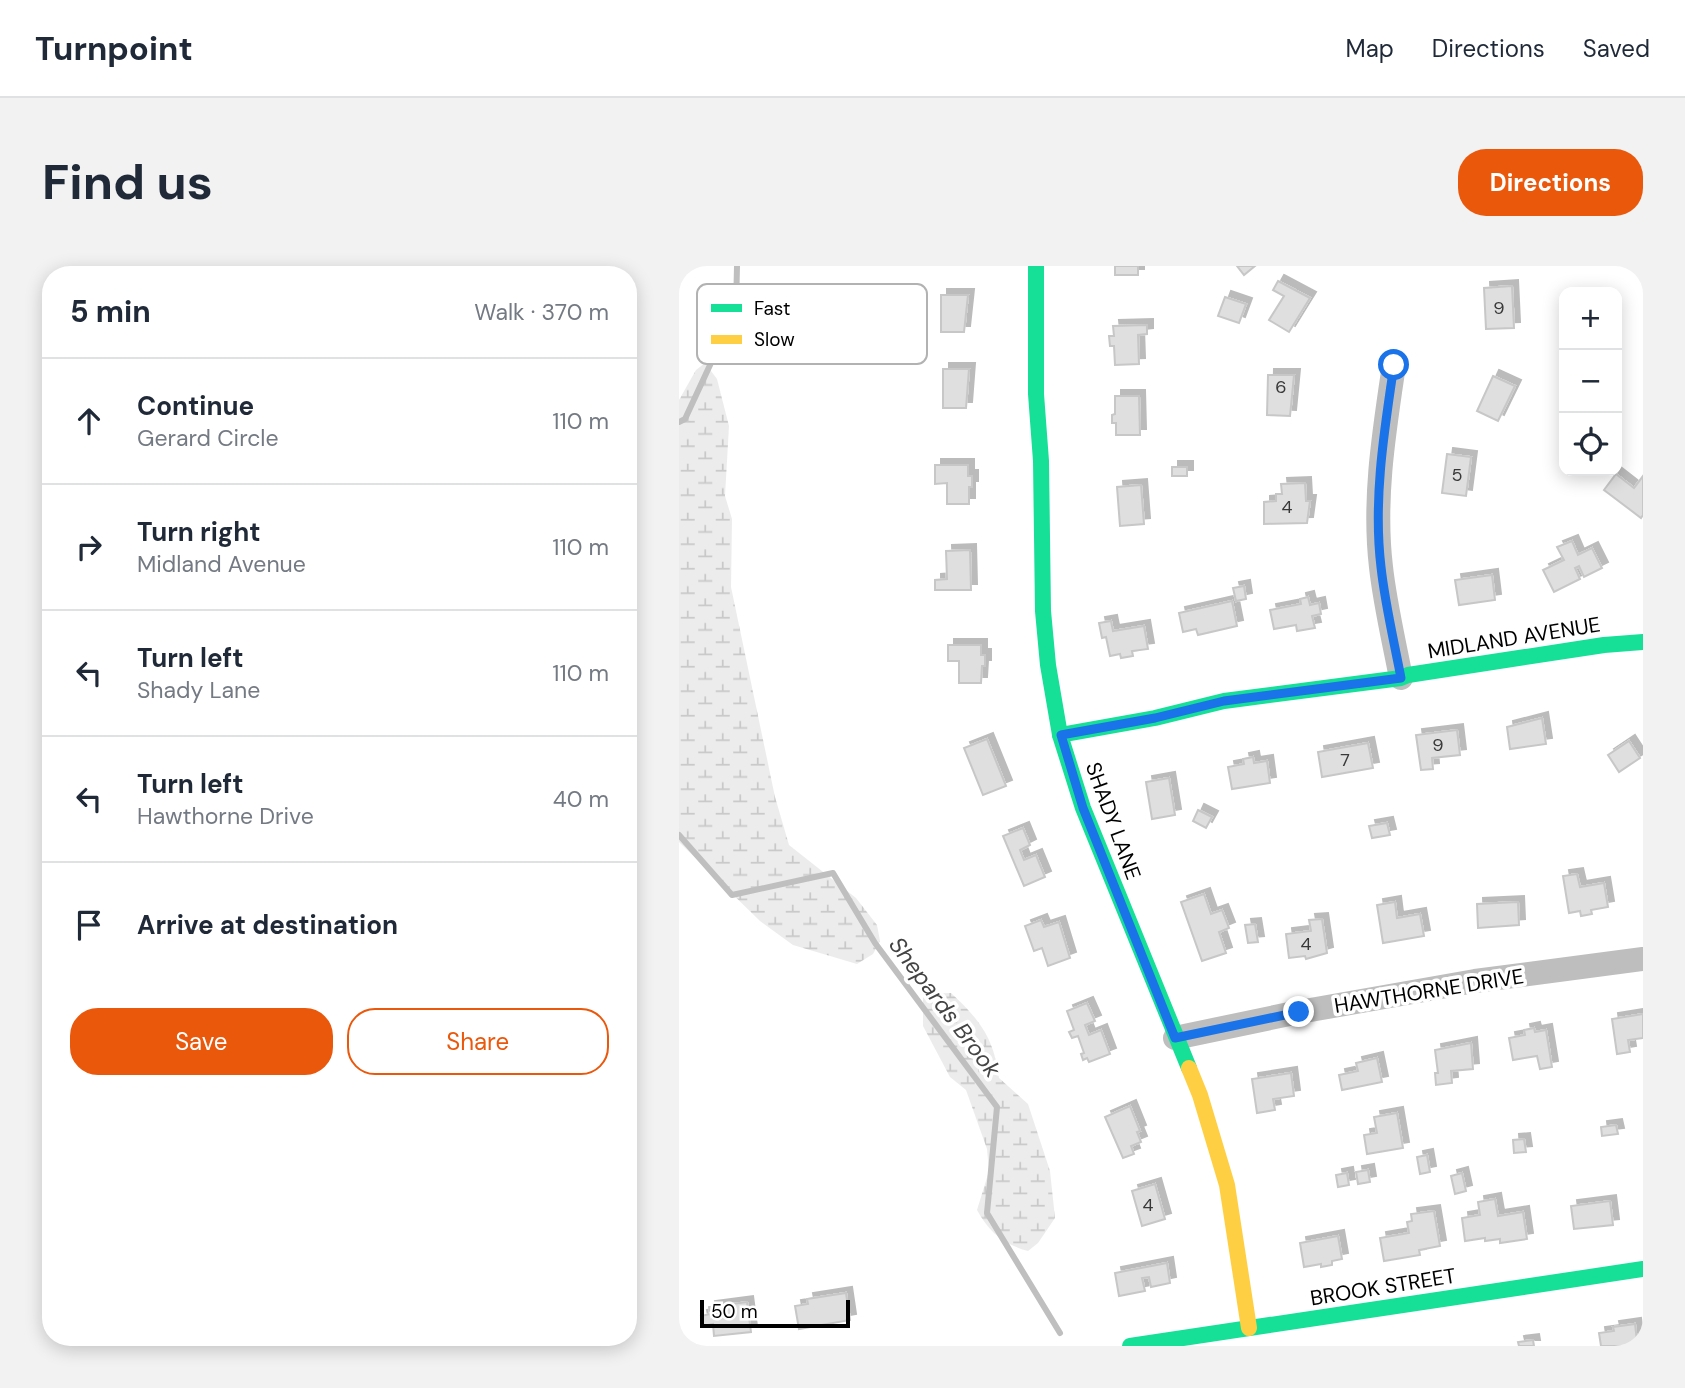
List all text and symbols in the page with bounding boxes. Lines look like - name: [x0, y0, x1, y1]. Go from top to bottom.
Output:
- text: Turnpoint: [35, 27, 193, 70]
- text: Map: [1346, 33, 1394, 64]
- text: Directions: [1432, 33, 1545, 64]
- text: Saved: [1583, 33, 1650, 64]
- button: Directions: [1458, 149, 1643, 216]
- text: Find us: [42, 150, 213, 214]
- legend: [697, 284, 927, 364]
- map controls: [1559, 287, 1622, 476]
- button: +: [1559, 287, 1622, 350]
- text: 5 min: [70, 292, 151, 331]
- text: Fast: [754, 296, 790, 321]
- house number: 9: [1493, 296, 1505, 320]
- text: Walk · 370 m: [474, 297, 609, 327]
- text: Slow: [754, 327, 795, 352]
- route start: [1378, 349, 1409, 380]
- button: −: [1559, 350, 1622, 413]
- house number: 6: [1275, 375, 1287, 399]
- text: Continue: [137, 389, 254, 423]
- icon: ahead: [70, 402, 108, 440]
- text: 110 m: [552, 406, 609, 436]
- button: locate: [1559, 413, 1622, 476]
- text: Gerard Circle: [137, 423, 279, 453]
- house number: 5: [1452, 463, 1462, 487]
- house number: 4: [1282, 495, 1293, 519]
- text: Turn right: [137, 515, 261, 549]
- icon: right: [70, 528, 108, 566]
- text: 110 m: [552, 532, 609, 562]
- text: Midland Avenue: [137, 549, 306, 579]
- street label: MIDLAND AVENUE: [1426, 611, 1602, 665]
- text: Turn left: [137, 641, 244, 675]
- icon: left: [70, 654, 108, 692]
- text: 110 m: [552, 658, 609, 688]
- text: Shady Lane: [137, 675, 260, 705]
- house number: 9: [1432, 733, 1444, 757]
- house number: 7: [1340, 748, 1350, 772]
- street label: SHADY LANE: [1079, 758, 1147, 884]
- text: Turn left: [137, 767, 244, 801]
- icon: left: [70, 780, 108, 818]
- text: 40 m: [553, 784, 609, 814]
- text: Hawthorne Drive: [137, 801, 314, 831]
- icon: arrive: [70, 906, 108, 944]
- text: Arrive at destination: [137, 908, 398, 942]
- water label: Shepards Brook: [882, 931, 1008, 1083]
- house number: 4: [1301, 932, 1312, 956]
- street label: HAWTHORNE DRIVE: [1332, 962, 1526, 1020]
- route end: [1283, 996, 1314, 1027]
- button: Save: [70, 1008, 333, 1075]
- button: Share: [347, 1008, 609, 1075]
- house number: 4: [1143, 1193, 1154, 1217]
- street label: BROOK STREET: [1308, 1262, 1458, 1312]
- scale bar: [700, 1297, 851, 1329]
- text: 50 m: [711, 1299, 758, 1324]

